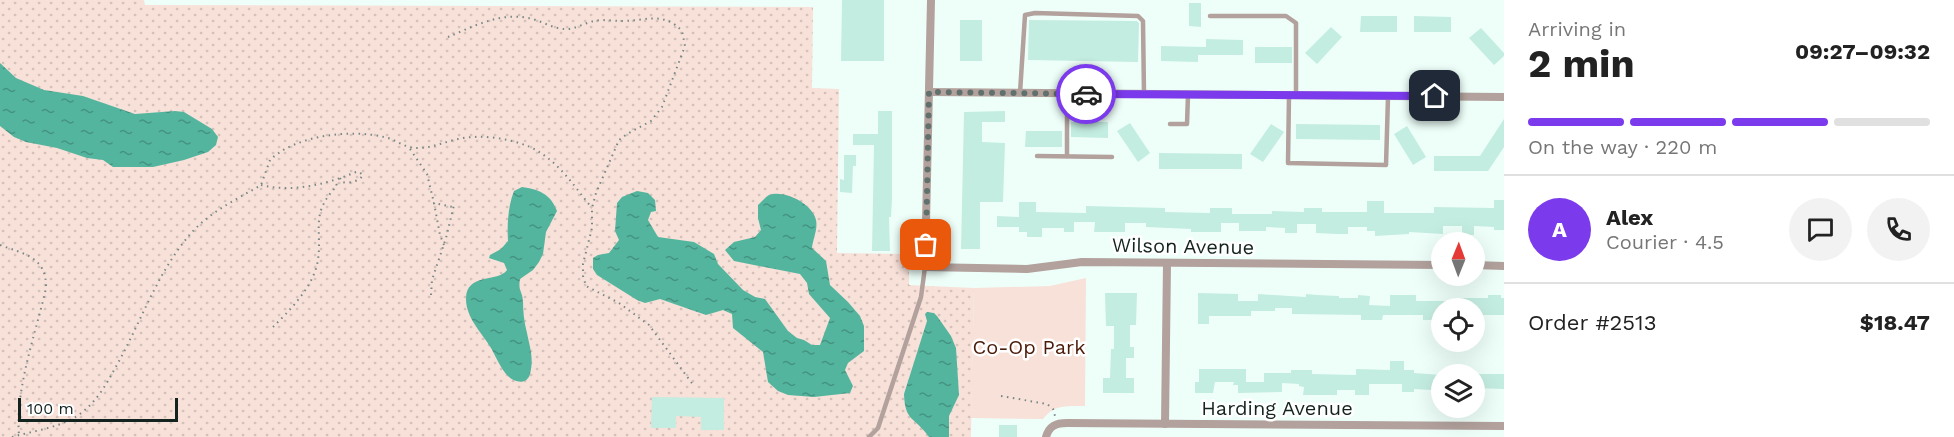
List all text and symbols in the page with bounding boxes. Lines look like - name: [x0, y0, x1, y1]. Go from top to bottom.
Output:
- text: Arriving in: [1528, 17, 1626, 41]
- text: 09:27–09:32: [1795, 39, 1930, 64]
- text: 2 min: [1528, 41, 1635, 86]
- courier: [1056, 64, 1116, 124]
- pin: [1409, 70, 1460, 121]
- icon: car: [1070, 78, 1103, 111]
- icon: home: [1418, 79, 1451, 112]
- text: On the way · 220 m: [1528, 135, 1717, 159]
- button: chat: [1789, 198, 1852, 261]
- button: phone: [1867, 198, 1930, 261]
- text: Alex: [1606, 205, 1653, 230]
- text: A: [1552, 217, 1567, 242]
- pin: [900, 219, 951, 270]
- icon: bag: [909, 228, 942, 261]
- text: Courier · 4.5: [1606, 230, 1724, 254]
- north arrow: [1431, 232, 1485, 286]
- map controls: [1431, 232, 1485, 418]
- street label: Wilson Avenue: [1112, 233, 1254, 259]
- button: locate: [1431, 298, 1485, 352]
- text: Order #2513: [1528, 310, 1657, 335]
- text: $18.47: [1860, 310, 1930, 335]
- park label: Co-Op Park: [972, 335, 1086, 359]
- button: layers: [1431, 364, 1485, 418]
- scale bar: [18, 395, 178, 422]
- street label: Harding Avenue: [1201, 396, 1353, 420]
- text: 100 m: [27, 399, 74, 418]

